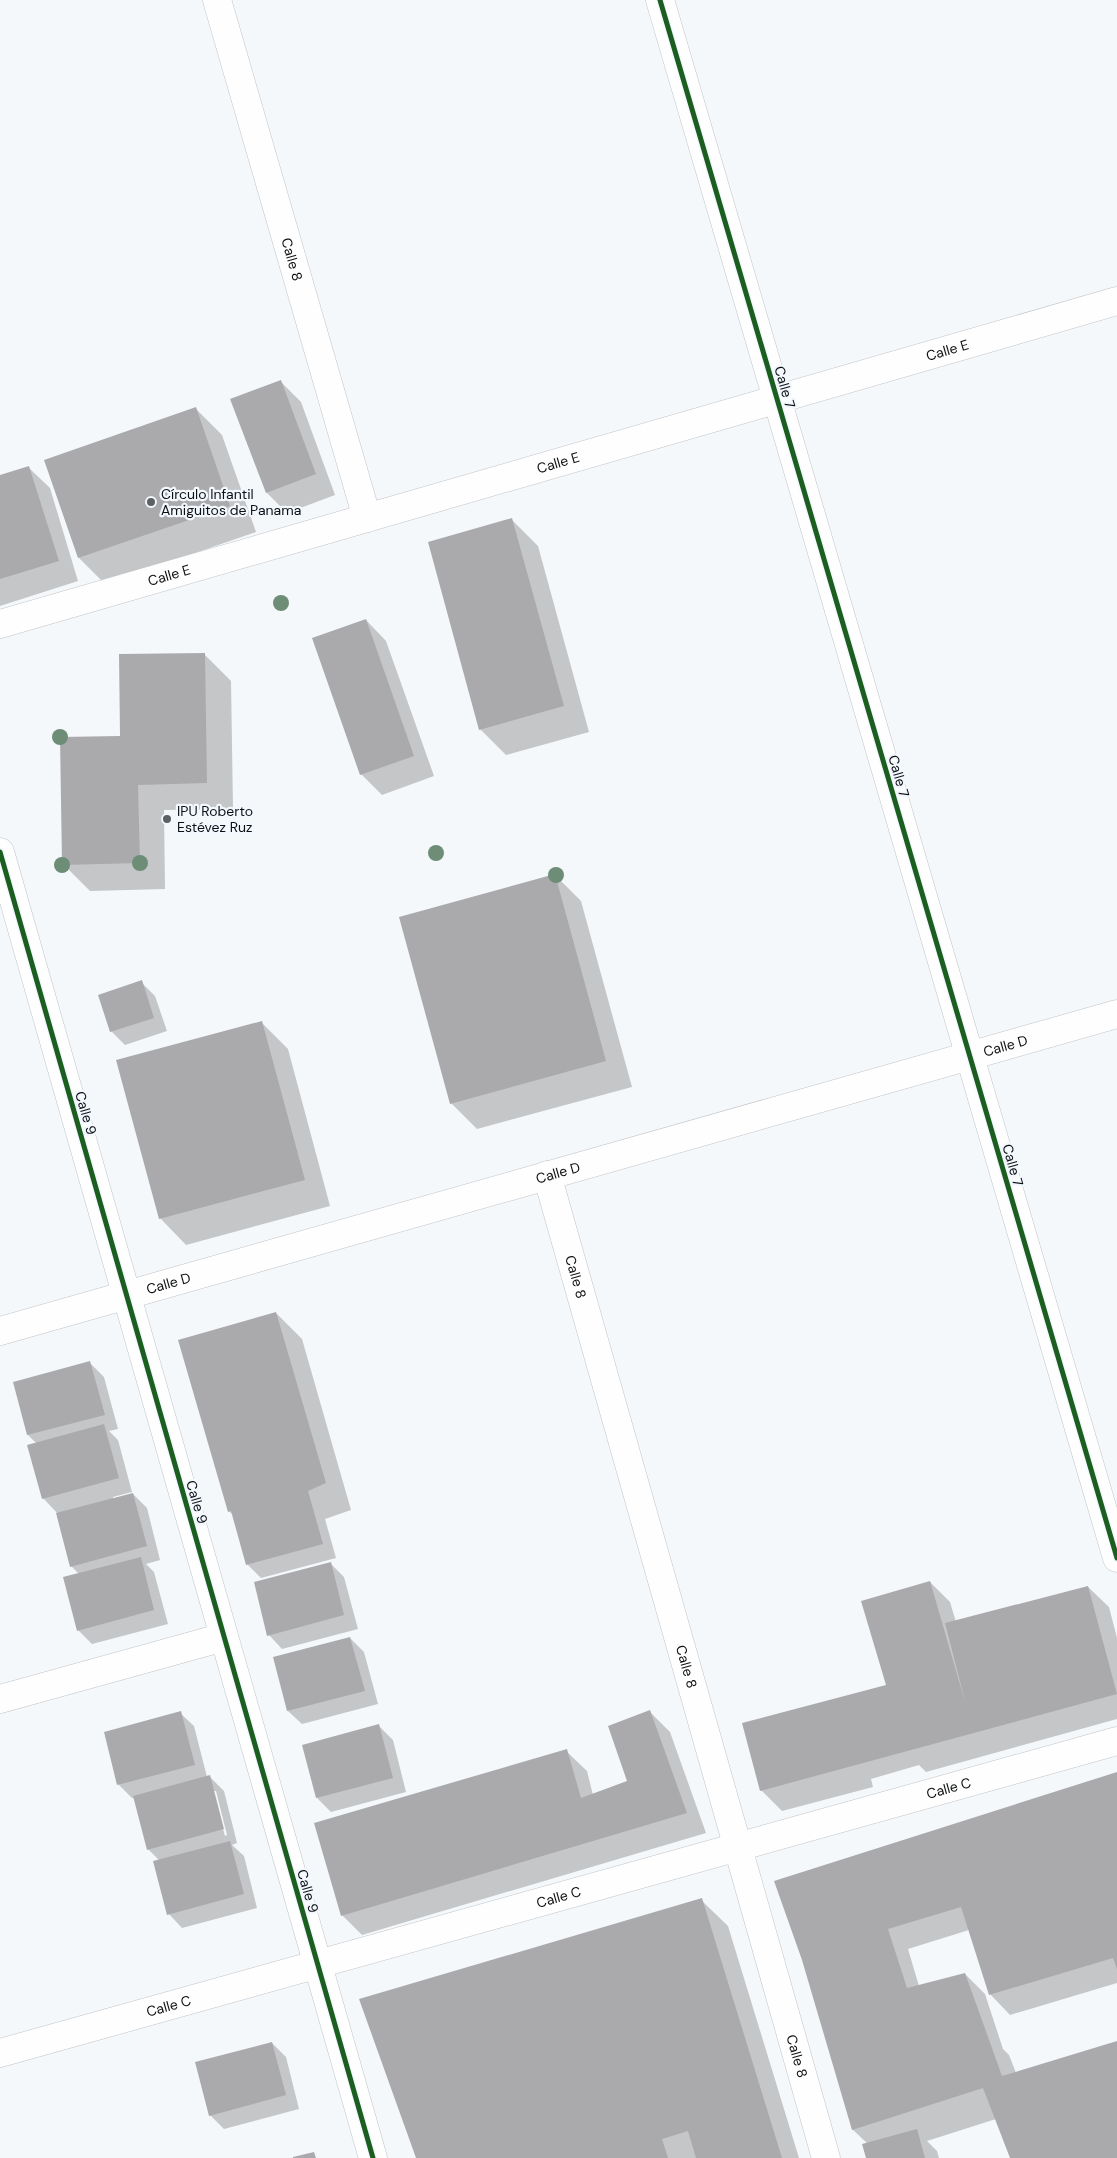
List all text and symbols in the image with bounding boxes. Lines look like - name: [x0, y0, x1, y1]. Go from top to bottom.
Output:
- street label: Calle 8: [277, 236, 307, 283]
- street label: Calle E: [924, 335, 971, 365]
- street label: Calle 7: [770, 364, 800, 410]
- street label: Calle E: [535, 448, 582, 477]
- place label: Círculo Infantil Amiguitos de Panama: [161, 485, 301, 519]
- marker: Círculo Infantil Amiguitos de Panama: [145, 496, 157, 508]
- street label: Calle E: [146, 560, 193, 590]
- street label: Calle 7: [884, 753, 914, 799]
- place label: IPU Roberto Estévez Ruz: [177, 802, 253, 836]
- marker: IPU Roberto Estévez Ruz: [161, 813, 173, 825]
- street label: Calle D: [981, 1031, 1030, 1061]
- street label: Calle 9: [71, 1089, 101, 1137]
- street label: Calle 7: [998, 1142, 1028, 1188]
- street label: Calle D: [534, 1158, 582, 1187]
- street label: Calle 8: [561, 1253, 591, 1301]
- street label: Calle D: [144, 1268, 193, 1298]
- street label: Calle 9: [182, 1478, 212, 1526]
- street label: Calle 8: [672, 1643, 701, 1690]
- street label: Calle C: [924, 1773, 973, 1803]
- street label: Calle 9: [293, 1867, 323, 1915]
- street label: Calle C: [534, 1882, 583, 1912]
- street label: Calle C: [144, 1991, 193, 2021]
- street label: Calle 8: [782, 2033, 812, 2080]

